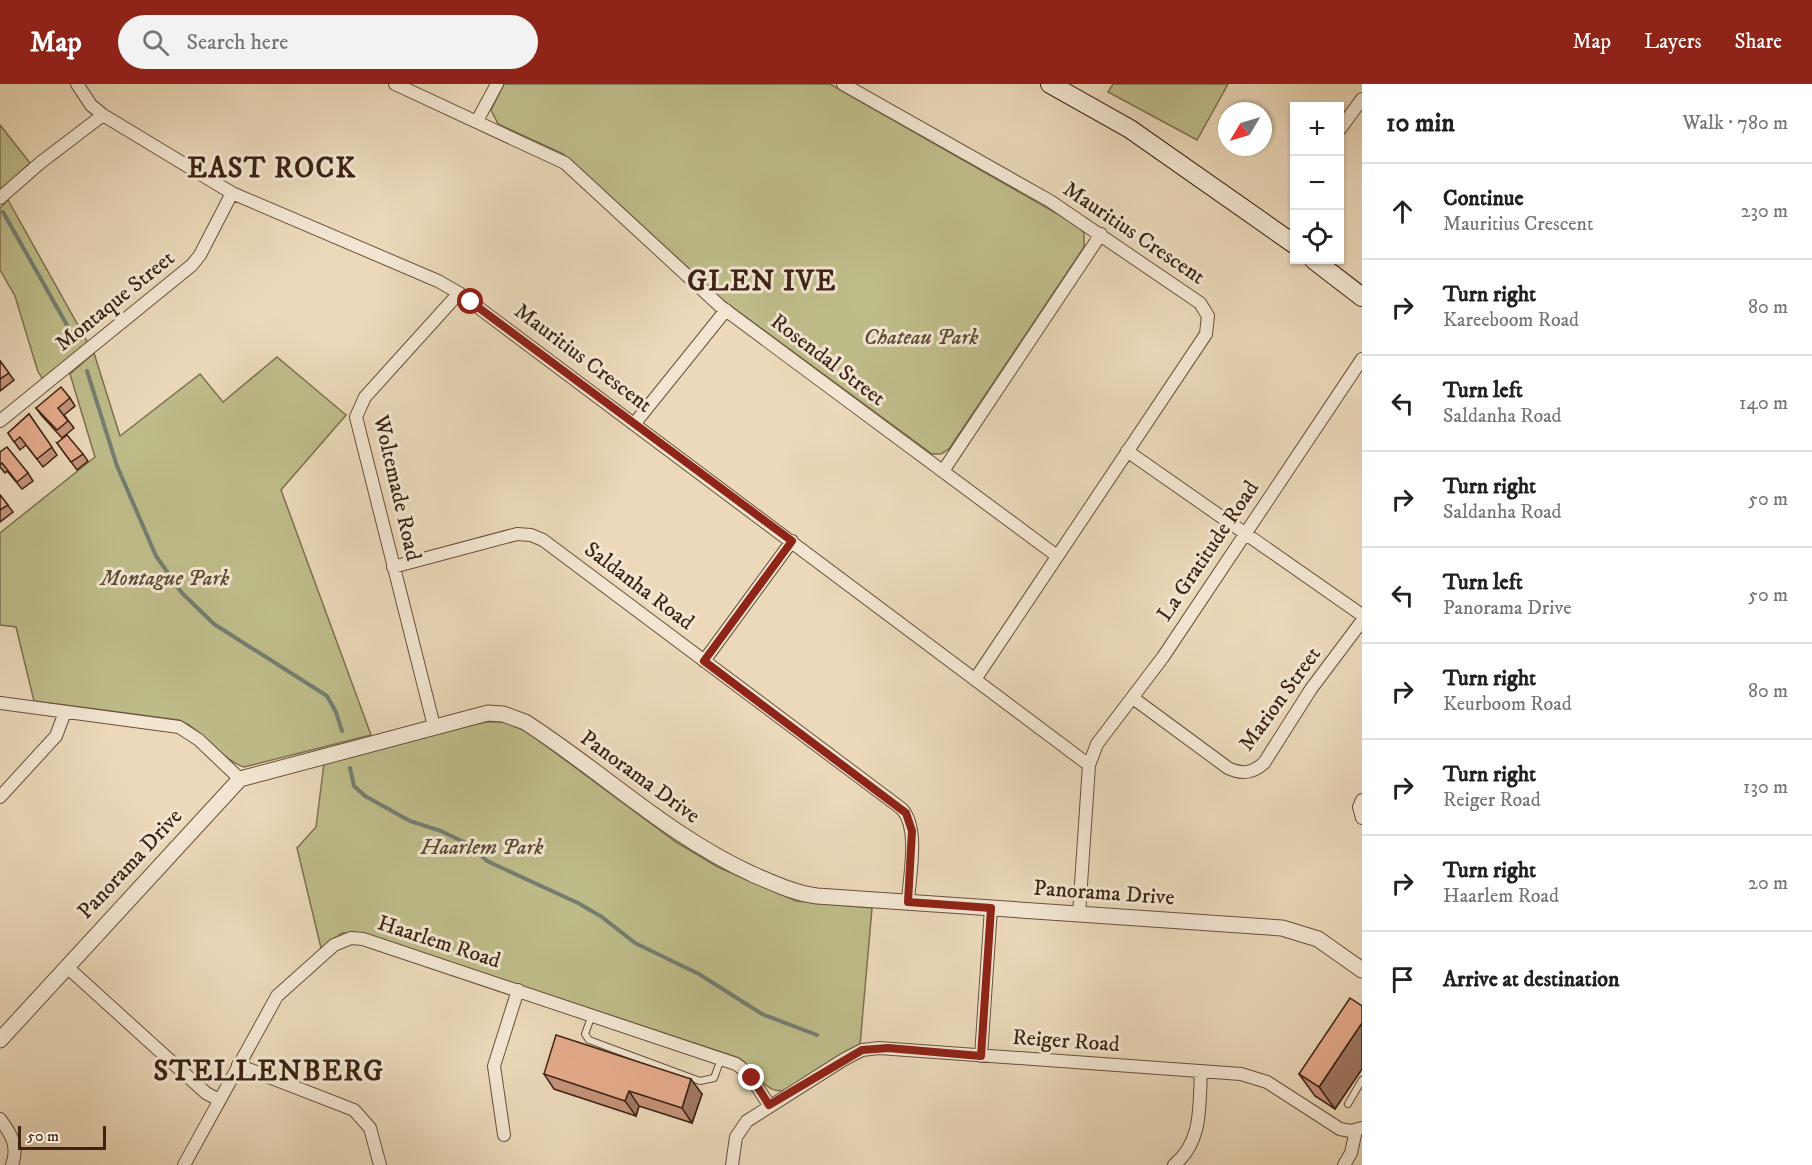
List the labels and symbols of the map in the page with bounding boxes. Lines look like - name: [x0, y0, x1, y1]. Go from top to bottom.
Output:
- north arrow: [1218, 102, 1272, 156]
- district label: EAST ROCK: [187, 151, 357, 186]
- street label: Mauritius Crescent: [1058, 176, 1210, 290]
- street label: Montaque Street: [50, 245, 180, 357]
- district label: GLEN IVE: [687, 264, 837, 299]
- route start: [457, 288, 483, 314]
- street label: Mauritius Crescent: [509, 297, 657, 419]
- street label: Rosendal Street: [765, 308, 891, 412]
- park label: Chateau Park: [863, 324, 979, 351]
- street label: Woltemade Road: [367, 412, 427, 563]
- street label: La Gratitude Road: [1151, 476, 1265, 626]
- street label: Saldanha Road: [579, 536, 699, 636]
- park label: Montague Park: [98, 565, 230, 592]
- street label: Marion Street: [1233, 642, 1327, 756]
- street label: Panorama Drive: [575, 725, 705, 829]
- street label: Panorama Drive: [72, 803, 188, 925]
- park label: Haarlem Park: [419, 834, 544, 861]
- street label: Panorama Drive: [1033, 875, 1175, 911]
- street label: Haarlem Road: [374, 909, 504, 975]
- street label: Reiger Road: [1011, 1024, 1121, 1058]
- district label: STELLENBERG: [154, 1054, 384, 1089]
- route end: [738, 1064, 764, 1090]
- scale bar: [18, 1123, 106, 1150]

